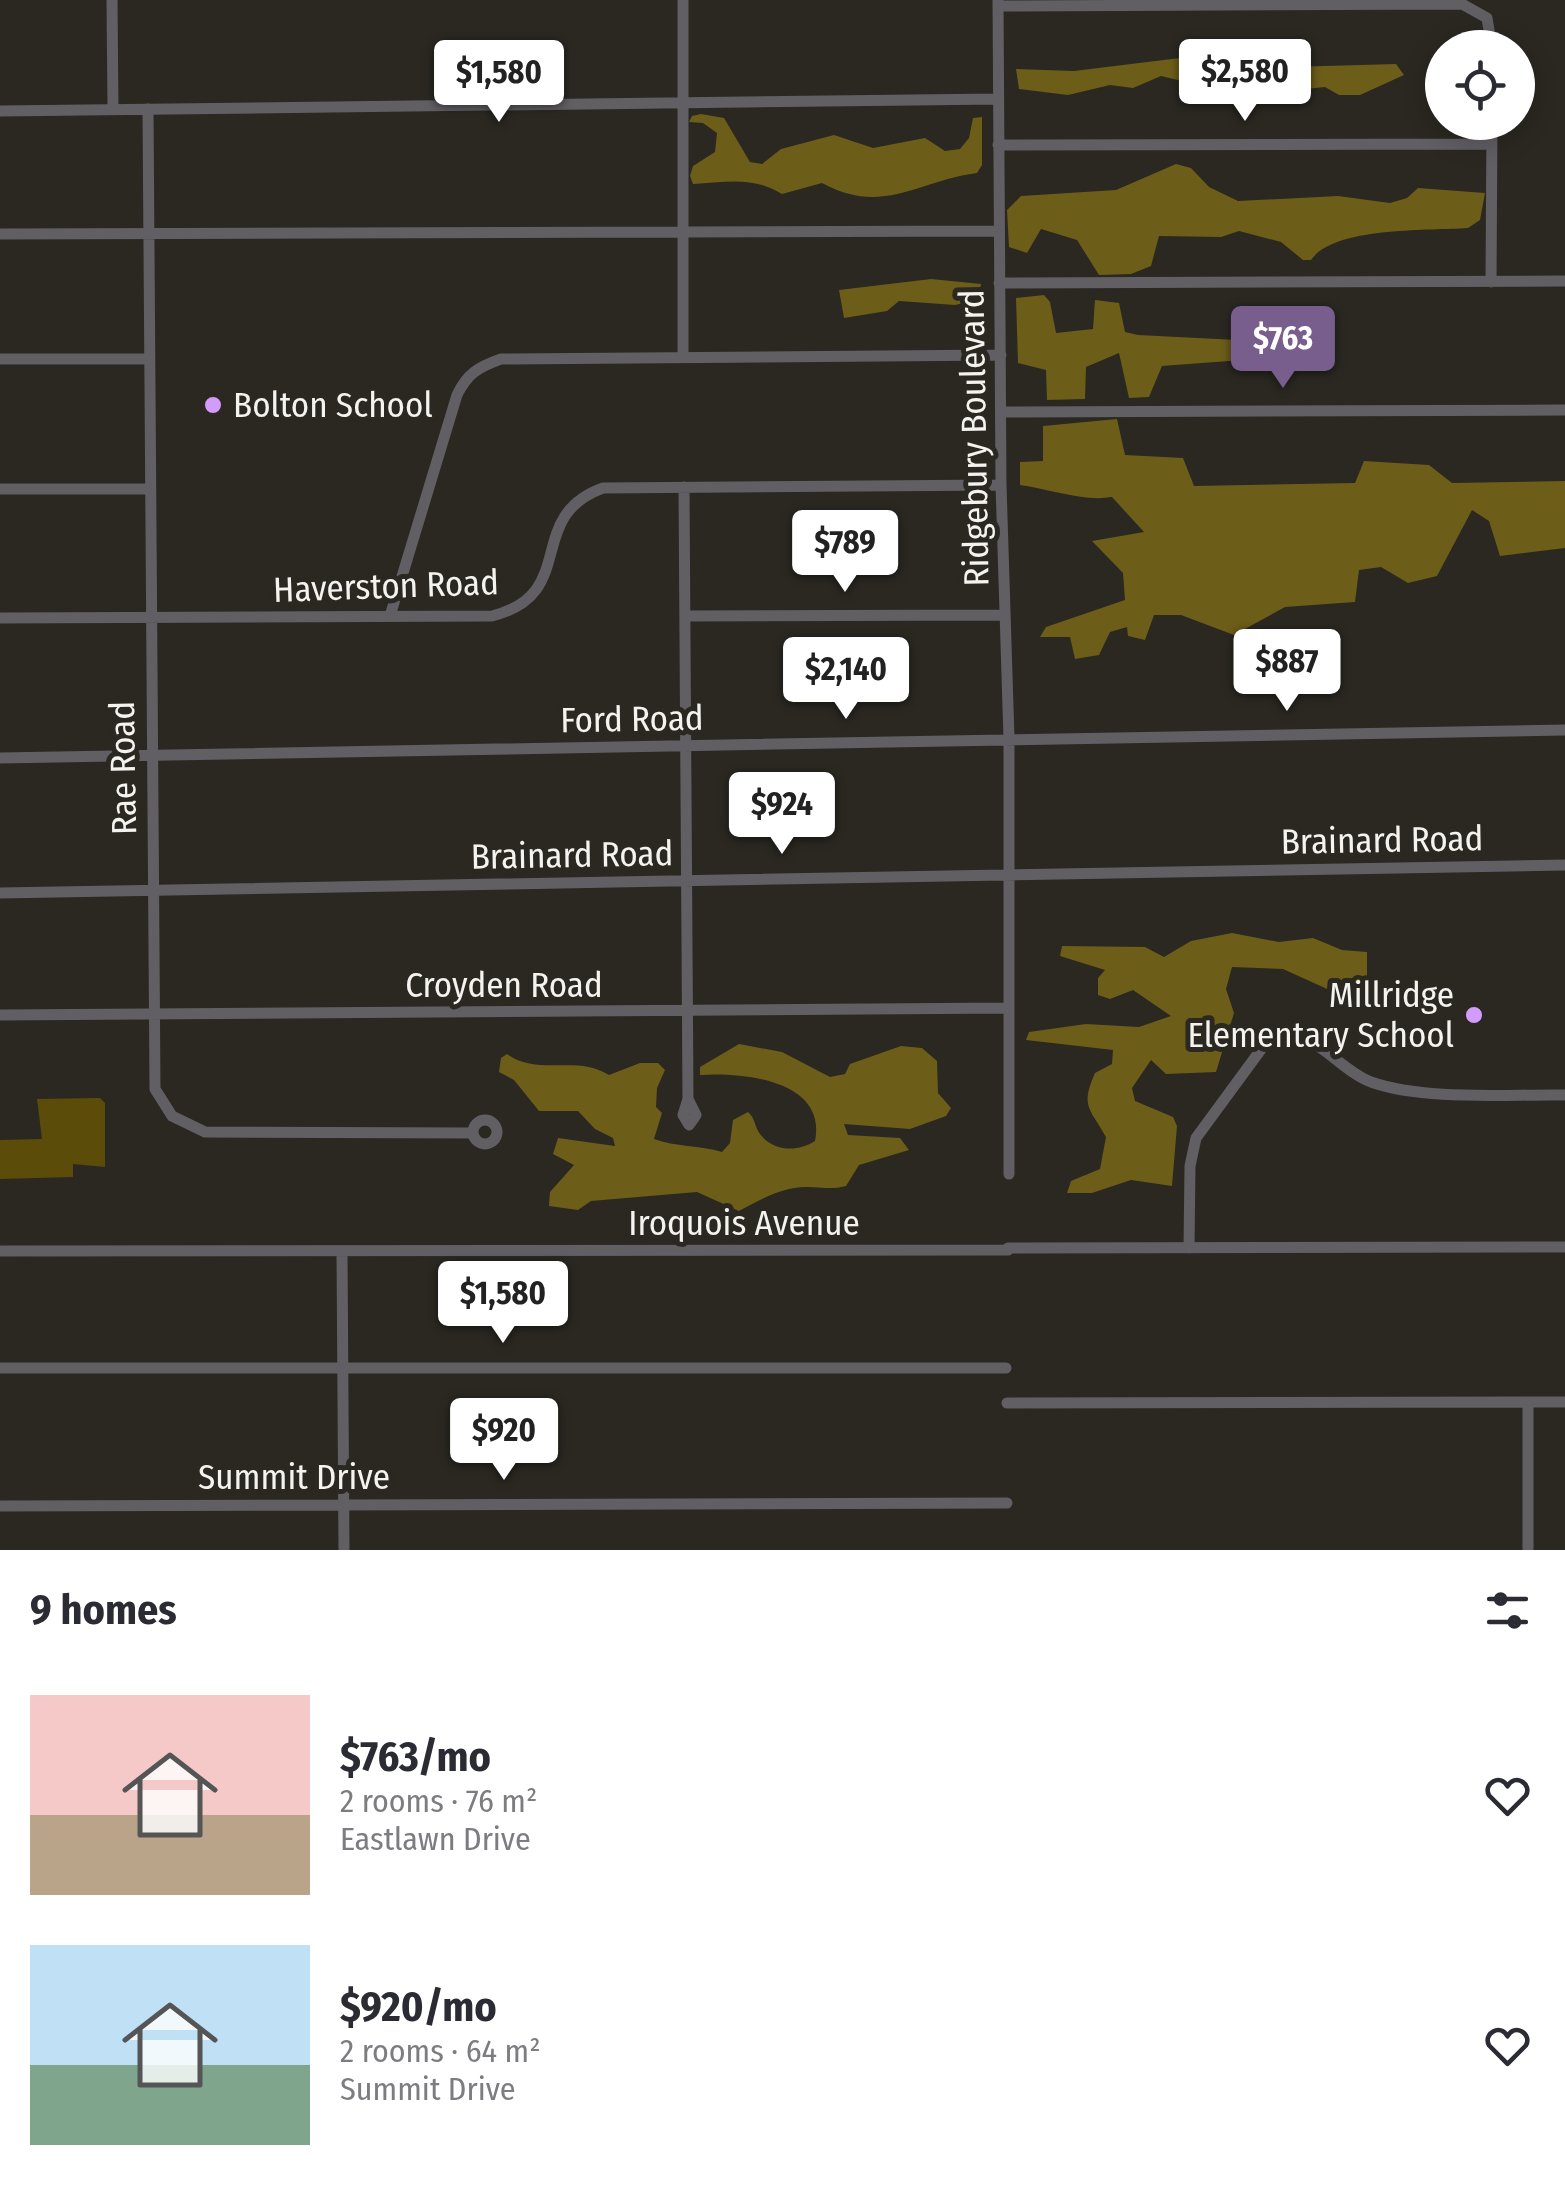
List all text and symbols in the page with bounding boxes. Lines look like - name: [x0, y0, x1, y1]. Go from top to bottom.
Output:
- map controls: [1425, 30, 1535, 140]
- button: locate: [1425, 30, 1535, 140]
- pin: $2,580: [1164, 39, 1326, 124]
- pin: $1,580: [418, 40, 580, 125]
- text: $2,580: [1201, 52, 1289, 90]
- text: $1,580: [456, 53, 542, 91]
- street label: Ridgebury Boulevard: [950, 289, 998, 587]
- pin: $763: [1224, 306, 1342, 391]
- text: $763: [1253, 319, 1313, 357]
- place label: Bolton School: [233, 384, 433, 426]
- marker: Bolton School: [202, 394, 224, 416]
- pin: $789: [786, 510, 904, 595]
- text: $789: [814, 523, 876, 561]
- street label: Haverston Road: [272, 561, 500, 611]
- pin: $887: [1228, 629, 1346, 714]
- pin: $2,140: [765, 637, 927, 722]
- text: $887: [1256, 642, 1318, 680]
- text: $2,140: [805, 650, 887, 688]
- street label: Ford Road: [560, 697, 704, 741]
- street label: Rae Road: [101, 701, 145, 835]
- pin: $924: [723, 772, 841, 857]
- text: $924: [751, 785, 813, 823]
- street label: Brainard Road: [1280, 817, 1484, 863]
- street label: Brainard Road: [470, 832, 674, 878]
- street label: Croyden Road: [405, 964, 603, 1006]
- place label: Millridge Elementary School: [1188, 974, 1454, 1056]
- marker: Millridge Elementary School: [1463, 1004, 1485, 1026]
- street label: Iroquois Avenue: [628, 1202, 860, 1244]
- pin: $1,580: [422, 1261, 584, 1346]
- text: $1,580: [460, 1274, 546, 1312]
- pin: $920: [445, 1398, 563, 1483]
- text: $920: [472, 1411, 536, 1449]
- street label: Summit Drive: [198, 1456, 390, 1498]
- icon: filters: [1480, 1583, 1535, 1638]
- text: 9 homes: [30, 1585, 177, 1635]
- text: $763/mo: [340, 1732, 491, 1782]
- icon: home: [110, 1735, 230, 1855]
- icon: heart: [1480, 1768, 1535, 1823]
- text: 2 rooms · 76 m²: [340, 1782, 537, 1820]
- text: Eastlawn Drive: [340, 1820, 531, 1858]
- text: $920/mo: [340, 1982, 497, 2032]
- icon: home: [110, 1985, 230, 2105]
- icon: heart: [1480, 2018, 1535, 2073]
- text: 2 rooms · 64 m²: [340, 2032, 541, 2070]
- text: Summit Drive: [340, 2070, 516, 2108]

